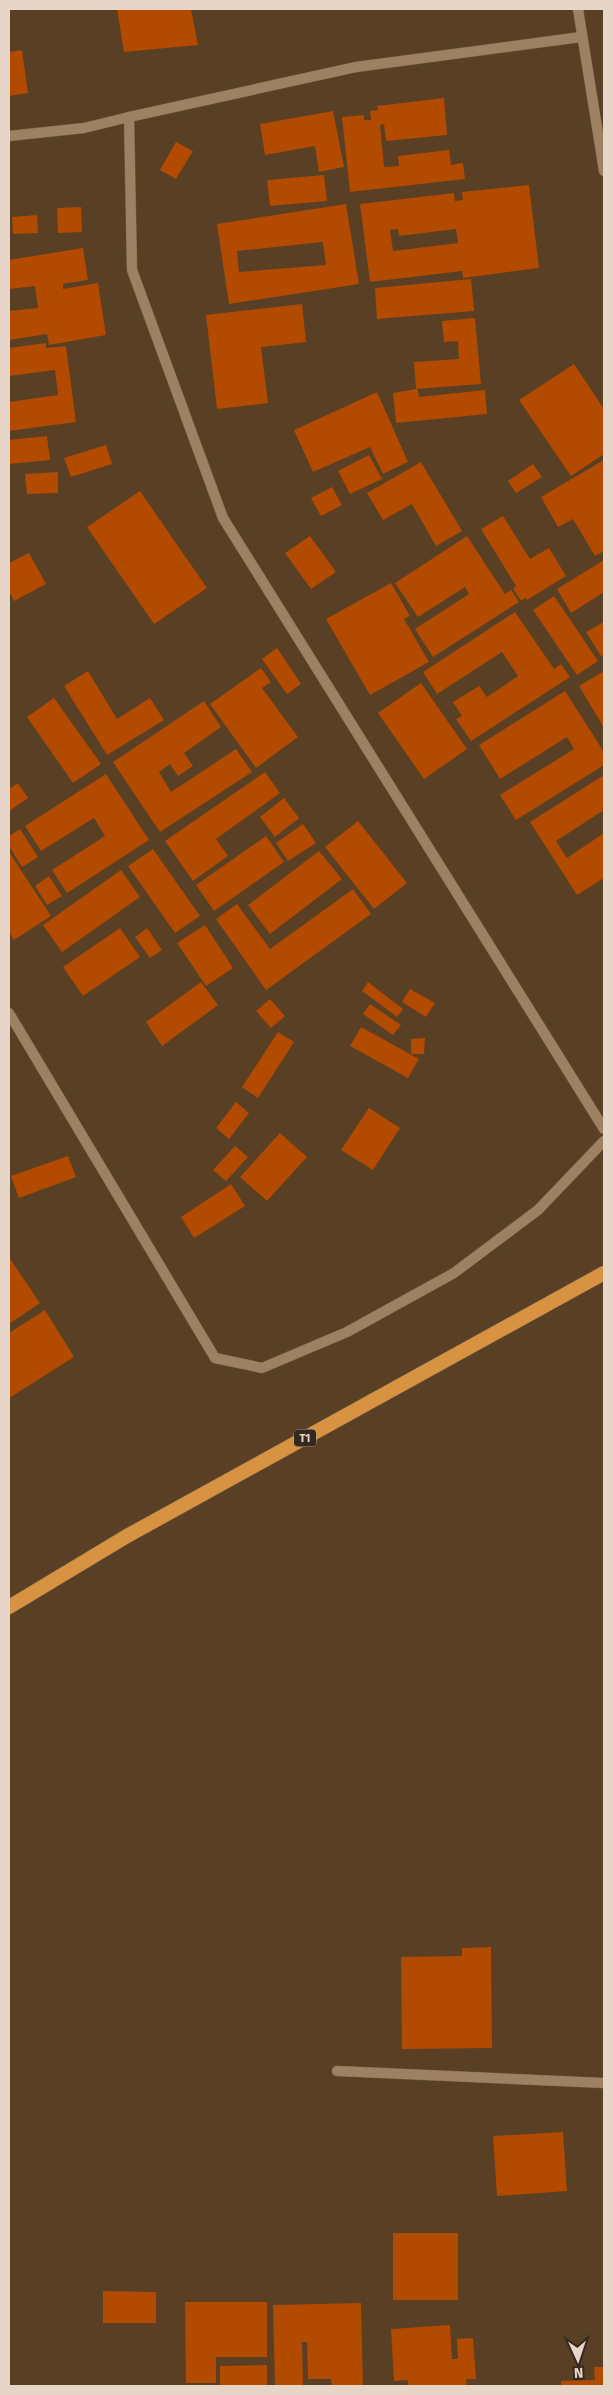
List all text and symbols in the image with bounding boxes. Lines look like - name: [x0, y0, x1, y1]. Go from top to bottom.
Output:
- road number: T1: [294, 1430, 316, 1446]
- north arrow: [553, 2335, 603, 2385]
- text: N: [574, 2364, 584, 2381]

